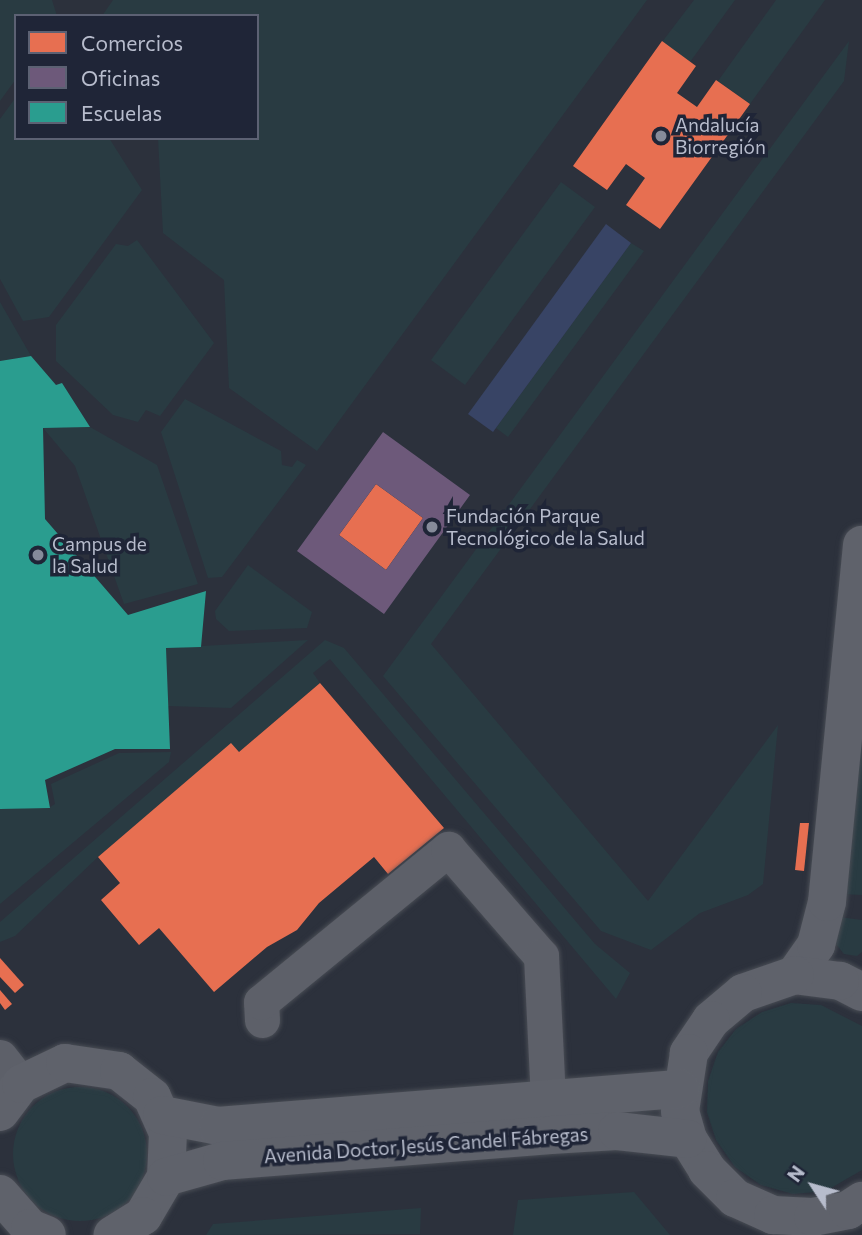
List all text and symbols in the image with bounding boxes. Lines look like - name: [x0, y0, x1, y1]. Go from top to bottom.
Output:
- legend: [14, 14, 259, 140]
- text: Comercios: [81, 30, 183, 55]
- text: Oficinas: [81, 65, 160, 90]
- text: Escuelas: [81, 100, 162, 125]
- place label: Andalucía Biorregión: [675, 114, 766, 158]
- marker: Andalucía Biorregión: [653, 128, 669, 144]
- place label: Fundación Parque Tecnológico de la Salud: [446, 505, 645, 549]
- marker: Fundación Parque Tecnológico de la Salud: [424, 519, 440, 535]
- place label: Campus de la Salud: [52, 533, 147, 577]
- marker: Campus de la Salud: [30, 547, 46, 563]
- street label: Avenida Doctor Jesús Candel Fábregas: [263, 1122, 589, 1168]
- north arrow: [778, 1151, 848, 1221]
- text: N: [782, 1161, 809, 1186]

